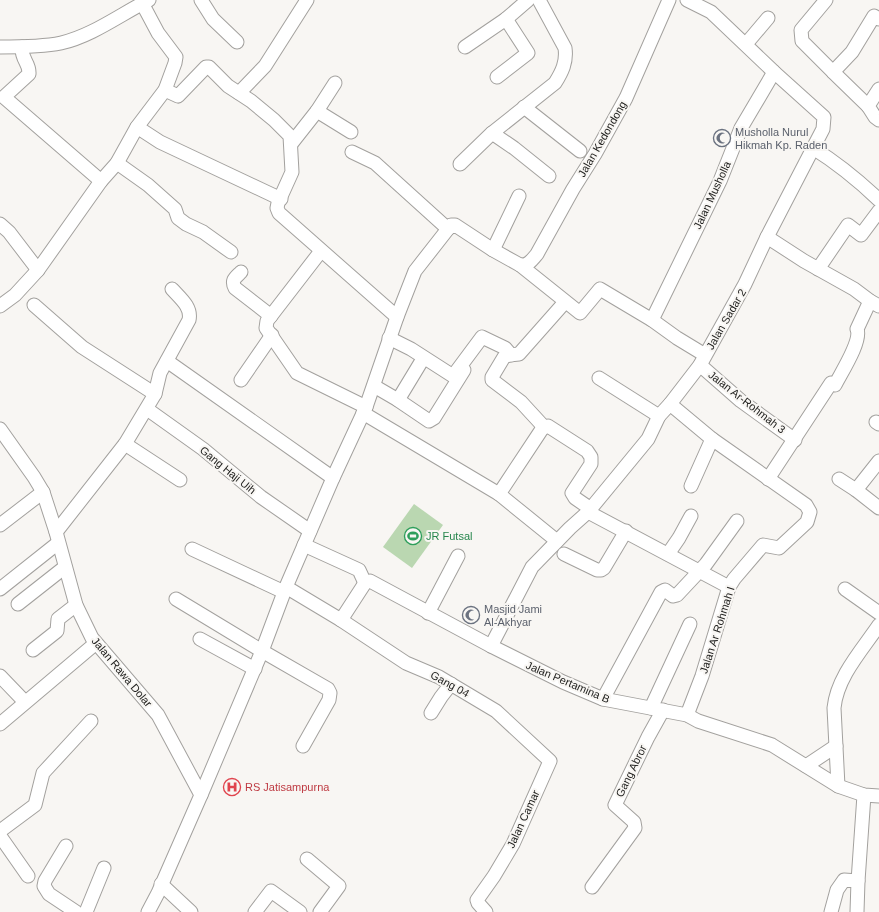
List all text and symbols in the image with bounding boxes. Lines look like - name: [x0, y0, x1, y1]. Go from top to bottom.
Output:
- street label: Jalan Kedondong: [575, 99, 629, 179]
- place label: Musholla Nurul Hikmah Kp. Raden: [735, 126, 827, 151]
- mosque icon: Musholla Nurul Hikmah Kp. Raden: [712, 128, 732, 148]
- street label: Jalan Musholla: [691, 158, 733, 231]
- street label: Jalan Sadar 2: [704, 287, 748, 351]
- street label: Jalan Ar-Rohmah 3: [706, 368, 788, 436]
- street label: Gang Haji Uih: [198, 444, 258, 496]
- sports icon: JR Futsal: [403, 526, 423, 546]
- place label: JR Futsal: [426, 530, 472, 542]
- street label: Jalan Ar Rohmah I: [697, 585, 737, 675]
- place label: Masjid Jami Al-Akhyar: [484, 603, 542, 628]
- mosque icon: Masjid Jami Al-Akhyar: [461, 605, 481, 625]
- street label: Jalan Rawa Dolar: [89, 635, 155, 709]
- street label: Jalan Pertamina B: [524, 659, 612, 705]
- street label: Gang 04: [429, 669, 471, 699]
- street label: Gang Abror: [613, 743, 649, 799]
- hospital icon: RS Jatisampurna: [222, 777, 242, 797]
- place label: RS Jatisampurna: [245, 781, 330, 793]
- street label: Jalan Camar: [504, 788, 542, 850]

